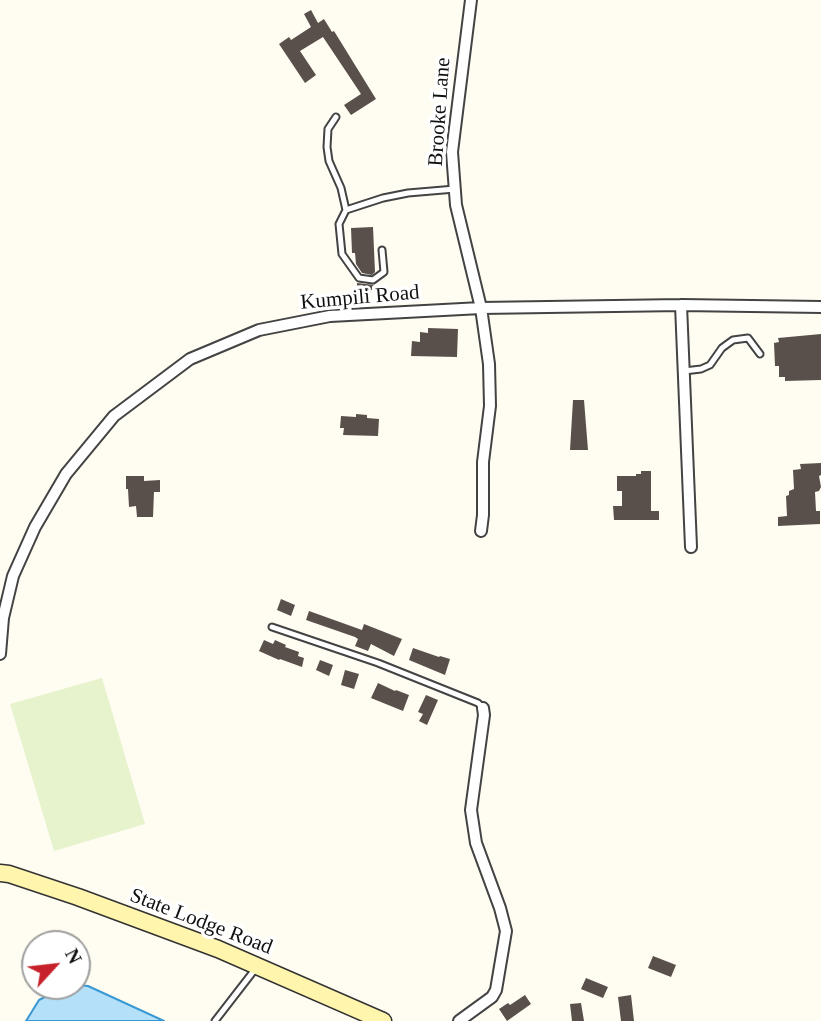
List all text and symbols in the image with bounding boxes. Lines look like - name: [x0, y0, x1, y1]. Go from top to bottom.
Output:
- street label: Brooke Lane: [424, 57, 456, 167]
- street label: Kumpili Road: [299, 280, 421, 316]
- street label: State Lodge Road: [126, 883, 276, 961]
- north arrow: [21, 930, 91, 1000]
- text: N: [61, 945, 86, 967]

